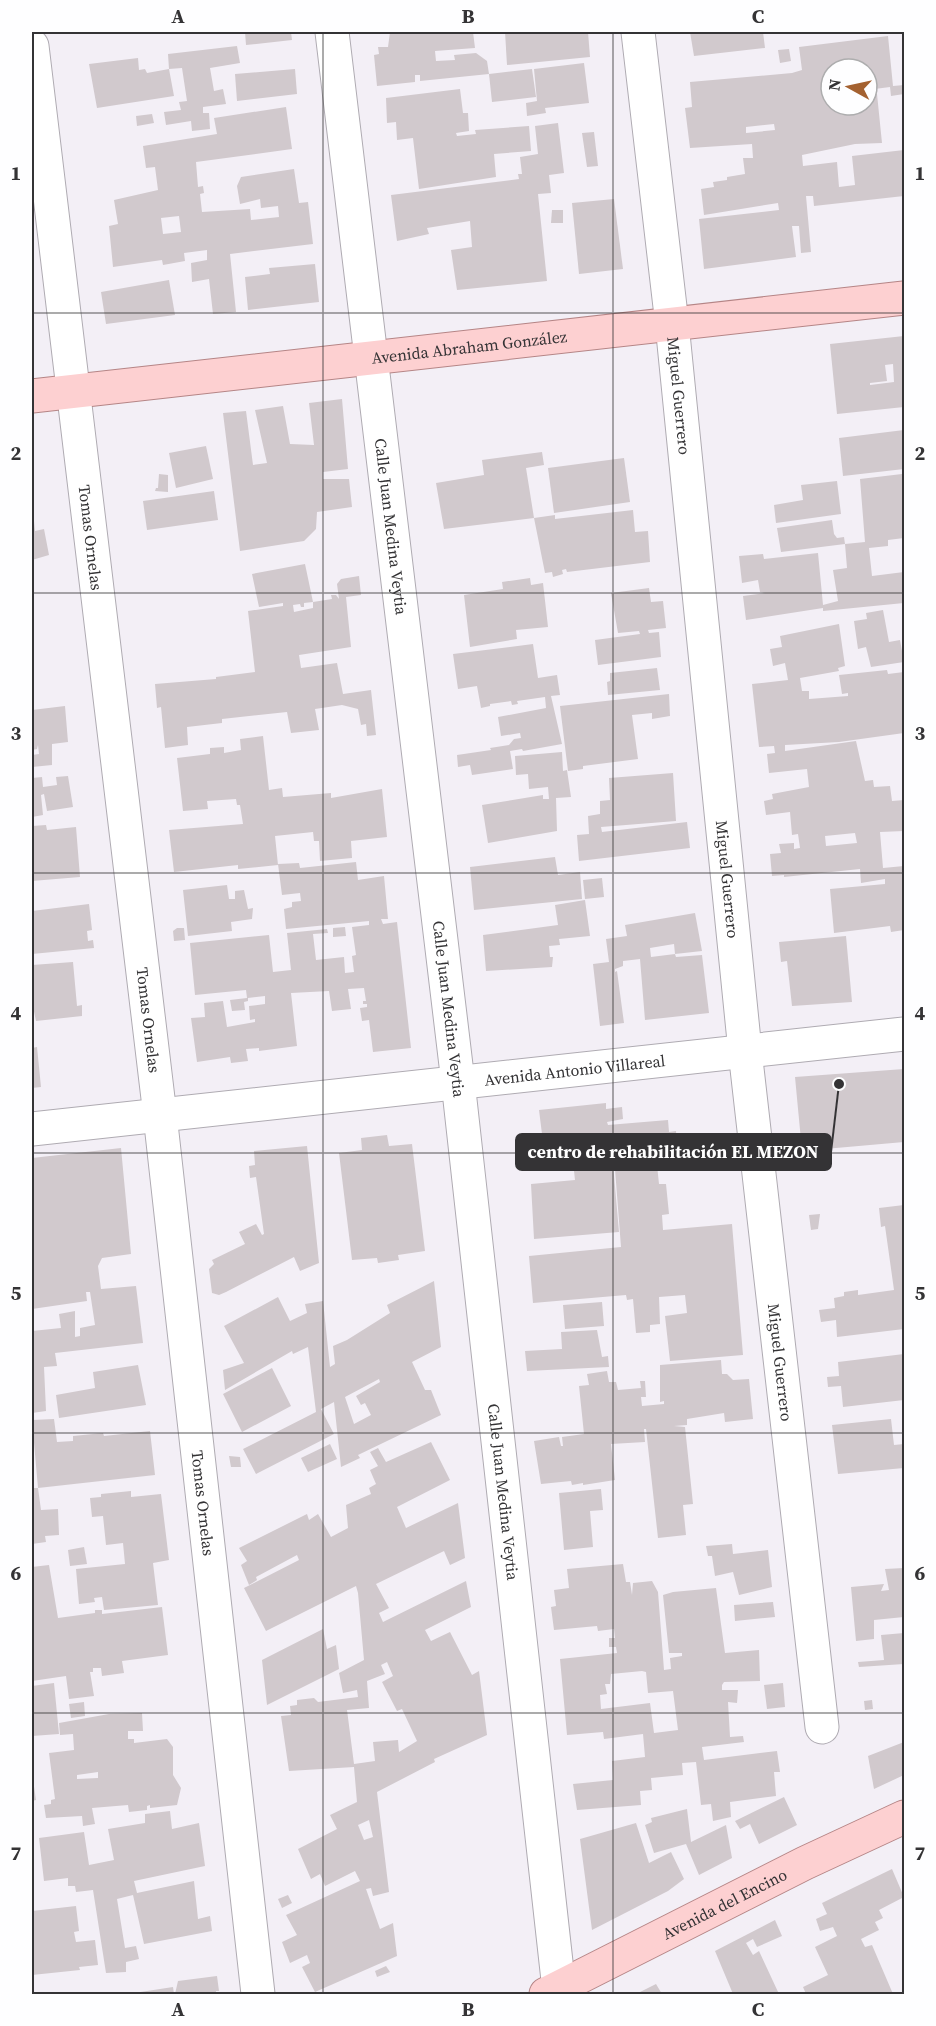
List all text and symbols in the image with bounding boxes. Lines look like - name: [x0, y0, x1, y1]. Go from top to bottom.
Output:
- text: A: [171, 2, 185, 30]
- text: B: [461, 2, 475, 30]
- text: C: [752, 2, 764, 30]
- north arrow: [819, 57, 879, 117]
- text: N: [822, 77, 846, 92]
- text: 1: [11, 159, 21, 187]
- text: 1: [915, 159, 925, 187]
- street label: Avenida Abraham González: [370, 325, 568, 369]
- street label: Miguel Guerrero: [662, 336, 696, 456]
- street label: Calle Juan Medina Veytia: [370, 437, 413, 617]
- text: 2: [11, 439, 22, 467]
- text: 2: [915, 439, 926, 467]
- street label: Tomas Ornelas: [74, 483, 108, 592]
- text: 3: [11, 719, 22, 747]
- text: 3: [915, 719, 926, 747]
- street label: Miguel Guerrero: [711, 819, 745, 939]
- street label: Calle Juan Medina Veytia: [428, 920, 471, 1099]
- street label: Tomas Ornelas: [131, 966, 166, 1074]
- text: 4: [11, 999, 22, 1027]
- text: 4: [915, 999, 926, 1027]
- street label: Avenida Antonio Villareal: [483, 1049, 667, 1091]
- callout: centro de rehabilitación EL MEZON: [516, 1134, 831, 1170]
- text: centro de rehabilitación EL MEZON: [527, 1139, 819, 1164]
- text: 5: [11, 1279, 22, 1307]
- text: 5: [915, 1279, 926, 1307]
- street label: Miguel Guerrero: [763, 1302, 798, 1423]
- street label: Calle Juan Medina Veytia: [483, 1402, 524, 1582]
- street label: Tomas Ornelas: [186, 1449, 220, 1557]
- text: 6: [11, 1559, 22, 1587]
- text: 6: [915, 1559, 926, 1587]
- text: 7: [11, 1839, 22, 1867]
- text: 7: [915, 1839, 926, 1867]
- street label: Avenida del Encino: [658, 1863, 791, 1944]
- text: A: [171, 1995, 185, 2023]
- text: B: [461, 1995, 475, 2023]
- text: C: [752, 1995, 764, 2023]

